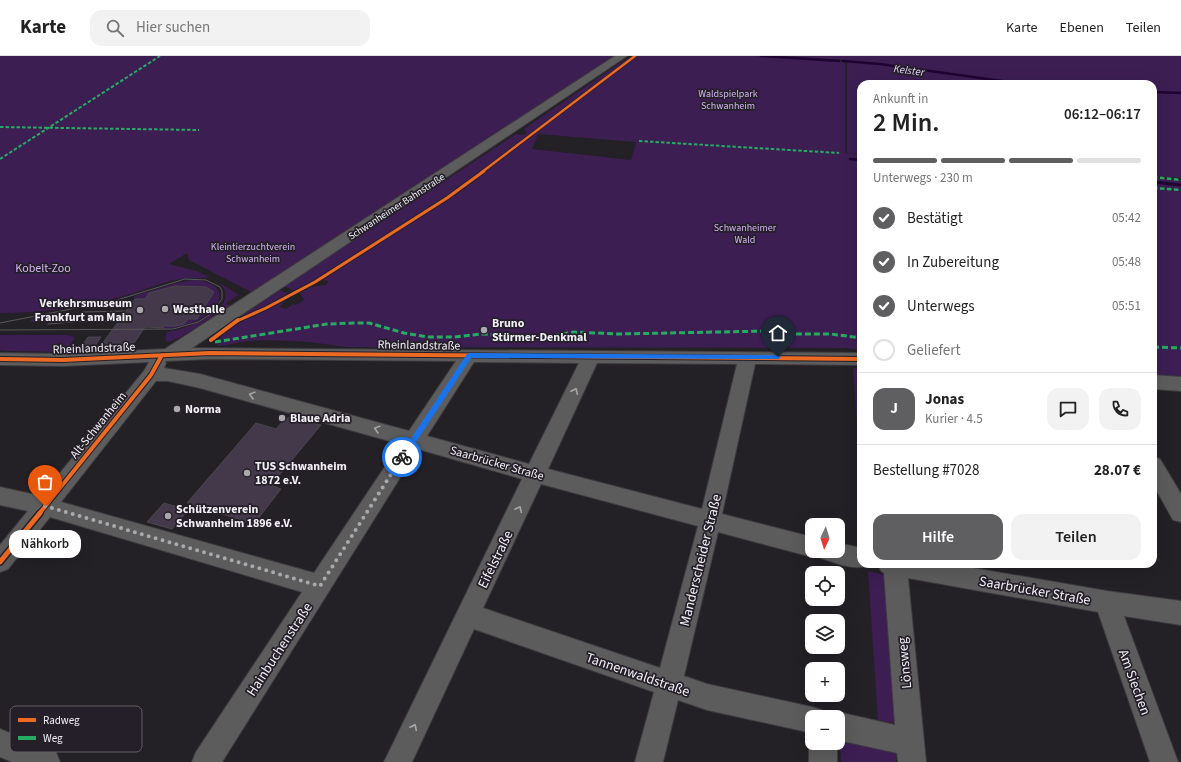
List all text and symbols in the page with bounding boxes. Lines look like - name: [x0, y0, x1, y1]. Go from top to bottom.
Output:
- search box: [90, 10, 370, 46]
- text: Karte: [20, 14, 66, 41]
- icon: search: [104, 17, 126, 39]
- text: Hier suchen: [136, 17, 210, 38]
- text: Karte: [1006, 18, 1038, 38]
- text: Ebenen: [1060, 18, 1104, 38]
- text: Teilen: [1126, 18, 1161, 38]
- water label: Kelster: [893, 61, 926, 80]
- park label: Waldspielpark Schwanheim: [698, 87, 758, 113]
- text: Ankunft in: [873, 90, 928, 108]
- text: 2 Min.: [873, 104, 939, 141]
- text: 06:12–06:17: [1064, 104, 1141, 125]
- text: Unterwegs · 230 m: [873, 169, 973, 187]
- street label: Schwanheimer Bahnstraße: [345, 170, 448, 243]
- icon: check: [873, 207, 895, 229]
- text: Bestätigt: [907, 208, 963, 229]
- text: 05:42: [1112, 209, 1141, 227]
- park label: Schwanheimer Wald: [714, 221, 777, 247]
- park label: Kleintierzuchtverein Schwanheim: [211, 240, 295, 266]
- icon: check: [873, 251, 895, 273]
- text: In Zubereitung: [907, 252, 999, 273]
- text: 05:48: [1112, 253, 1141, 271]
- park label: Kobelt-Zoo: [15, 260, 71, 277]
- place label: Verkehrsmuseum Frankfurt am Main: [34, 295, 132, 326]
- icon: check: [873, 295, 895, 317]
- text: Unterwegs: [907, 296, 975, 317]
- text: 05:51: [1112, 297, 1141, 315]
- place label: Westhalle: [173, 301, 225, 318]
- marker: Westhalle: [160, 304, 170, 314]
- marker: Verkehrsmuseum Frankfurt am Main: [135, 305, 145, 315]
- place label: Bruno Stürmer-Denkmal: [492, 315, 587, 346]
- pin: [761, 316, 795, 357]
- icon: home: [767, 322, 789, 344]
- marker: Bruno Stürmer-Denkmal: [479, 325, 489, 335]
- street label: Rheinlandstraße: [377, 336, 461, 355]
- street label: Rheinlandstraße: [52, 339, 136, 358]
- text: Geliefert: [907, 340, 961, 361]
- street label: Alt-Schwanheim: [66, 388, 131, 462]
- one-way arrow: [570, 388, 578, 396]
- button: chat: [1047, 388, 1089, 430]
- button: phone: [1099, 388, 1141, 430]
- text: Jonas: [925, 389, 964, 410]
- one-way arrow: [249, 391, 256, 400]
- text: J: [890, 398, 898, 419]
- place label: Norma: [185, 401, 221, 418]
- marker: Norma: [172, 404, 182, 414]
- place label: Blaue Adria: [290, 410, 351, 427]
- text: Kurier · 4.5: [925, 410, 983, 428]
- marker: Blaue Adria: [277, 413, 287, 423]
- one-way arrow: [374, 425, 381, 434]
- courier: [382, 437, 422, 477]
- street label: Saarbrücker Straße: [448, 442, 546, 485]
- icon: bike: [391, 446, 413, 468]
- place label: TUS Schwanheim 1872 e.V.: [255, 458, 347, 489]
- text: Bestellung #7028: [873, 460, 979, 481]
- text: 28.07 €: [1094, 460, 1141, 481]
- pin: [28, 465, 62, 506]
- marker: TUS Schwanheim 1872 e.V.: [242, 468, 252, 478]
- icon: bag: [34, 471, 56, 493]
- street label: Manderscheider Straße: [675, 492, 727, 628]
- place label: Schützenverein Schwanheim 1896 e.V.: [176, 501, 293, 532]
- one-way arrow: [514, 505, 522, 513]
- marker: Schützenverein Schwanheim 1896 e.V.: [163, 511, 173, 521]
- button: Hilfe: [873, 514, 1003, 560]
- button: Teilen: [1011, 514, 1141, 560]
- north arrow: [805, 518, 845, 558]
- map controls: [805, 518, 845, 750]
- street label: Eifelstraße: [473, 527, 519, 592]
- callout: Nähkorb: [9, 530, 81, 558]
- text: Nähkorb: [21, 535, 69, 553]
- button: locate: [805, 566, 845, 606]
- street label: Saarbrücker Straße: [978, 571, 1092, 611]
- street label: Hainbuchenstraße: [242, 599, 318, 700]
- button: layers: [805, 614, 845, 654]
- street label: Lönsweg: [893, 636, 917, 689]
- street label: Am Siechen: [1113, 647, 1155, 718]
- street label: Tannenwaldstraße: [583, 648, 692, 702]
- button: +: [805, 662, 845, 702]
- legend: [10, 706, 142, 752]
- button: −: [805, 710, 845, 750]
- text: Radweg: [43, 713, 80, 728]
- one-way arrow: [409, 724, 417, 731]
- text: Weg: [43, 731, 63, 746]

